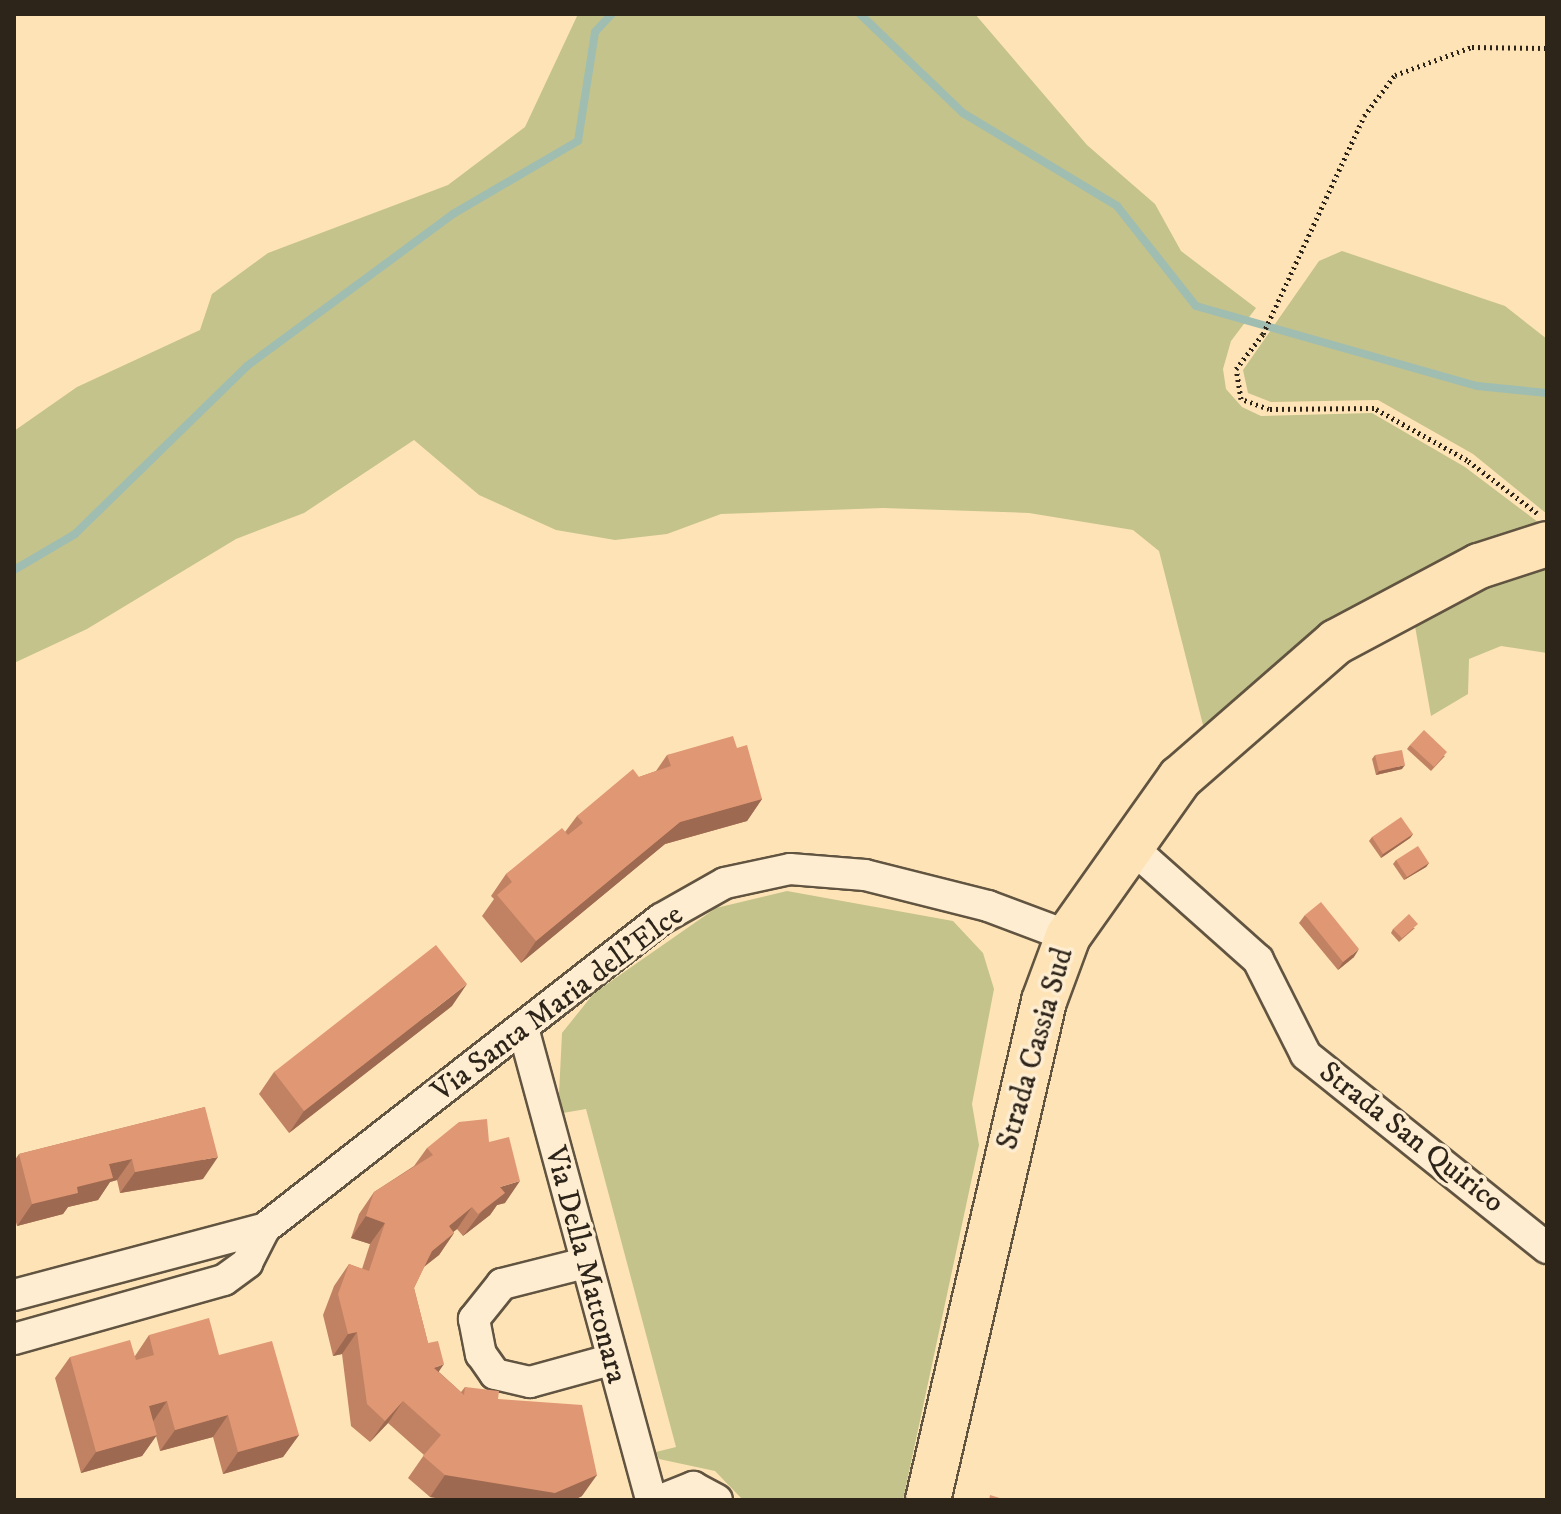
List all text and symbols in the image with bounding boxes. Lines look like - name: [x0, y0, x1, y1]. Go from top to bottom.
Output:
- street label: Via Santa Maria dell'Elce: [425, 898, 691, 1110]
- street label: Strada Cassia Sud: [990, 944, 1082, 1154]
- street label: Strada San Quirico: [1311, 1055, 1511, 1221]
- street label: Via Della Mattonara: [536, 1143, 634, 1387]

